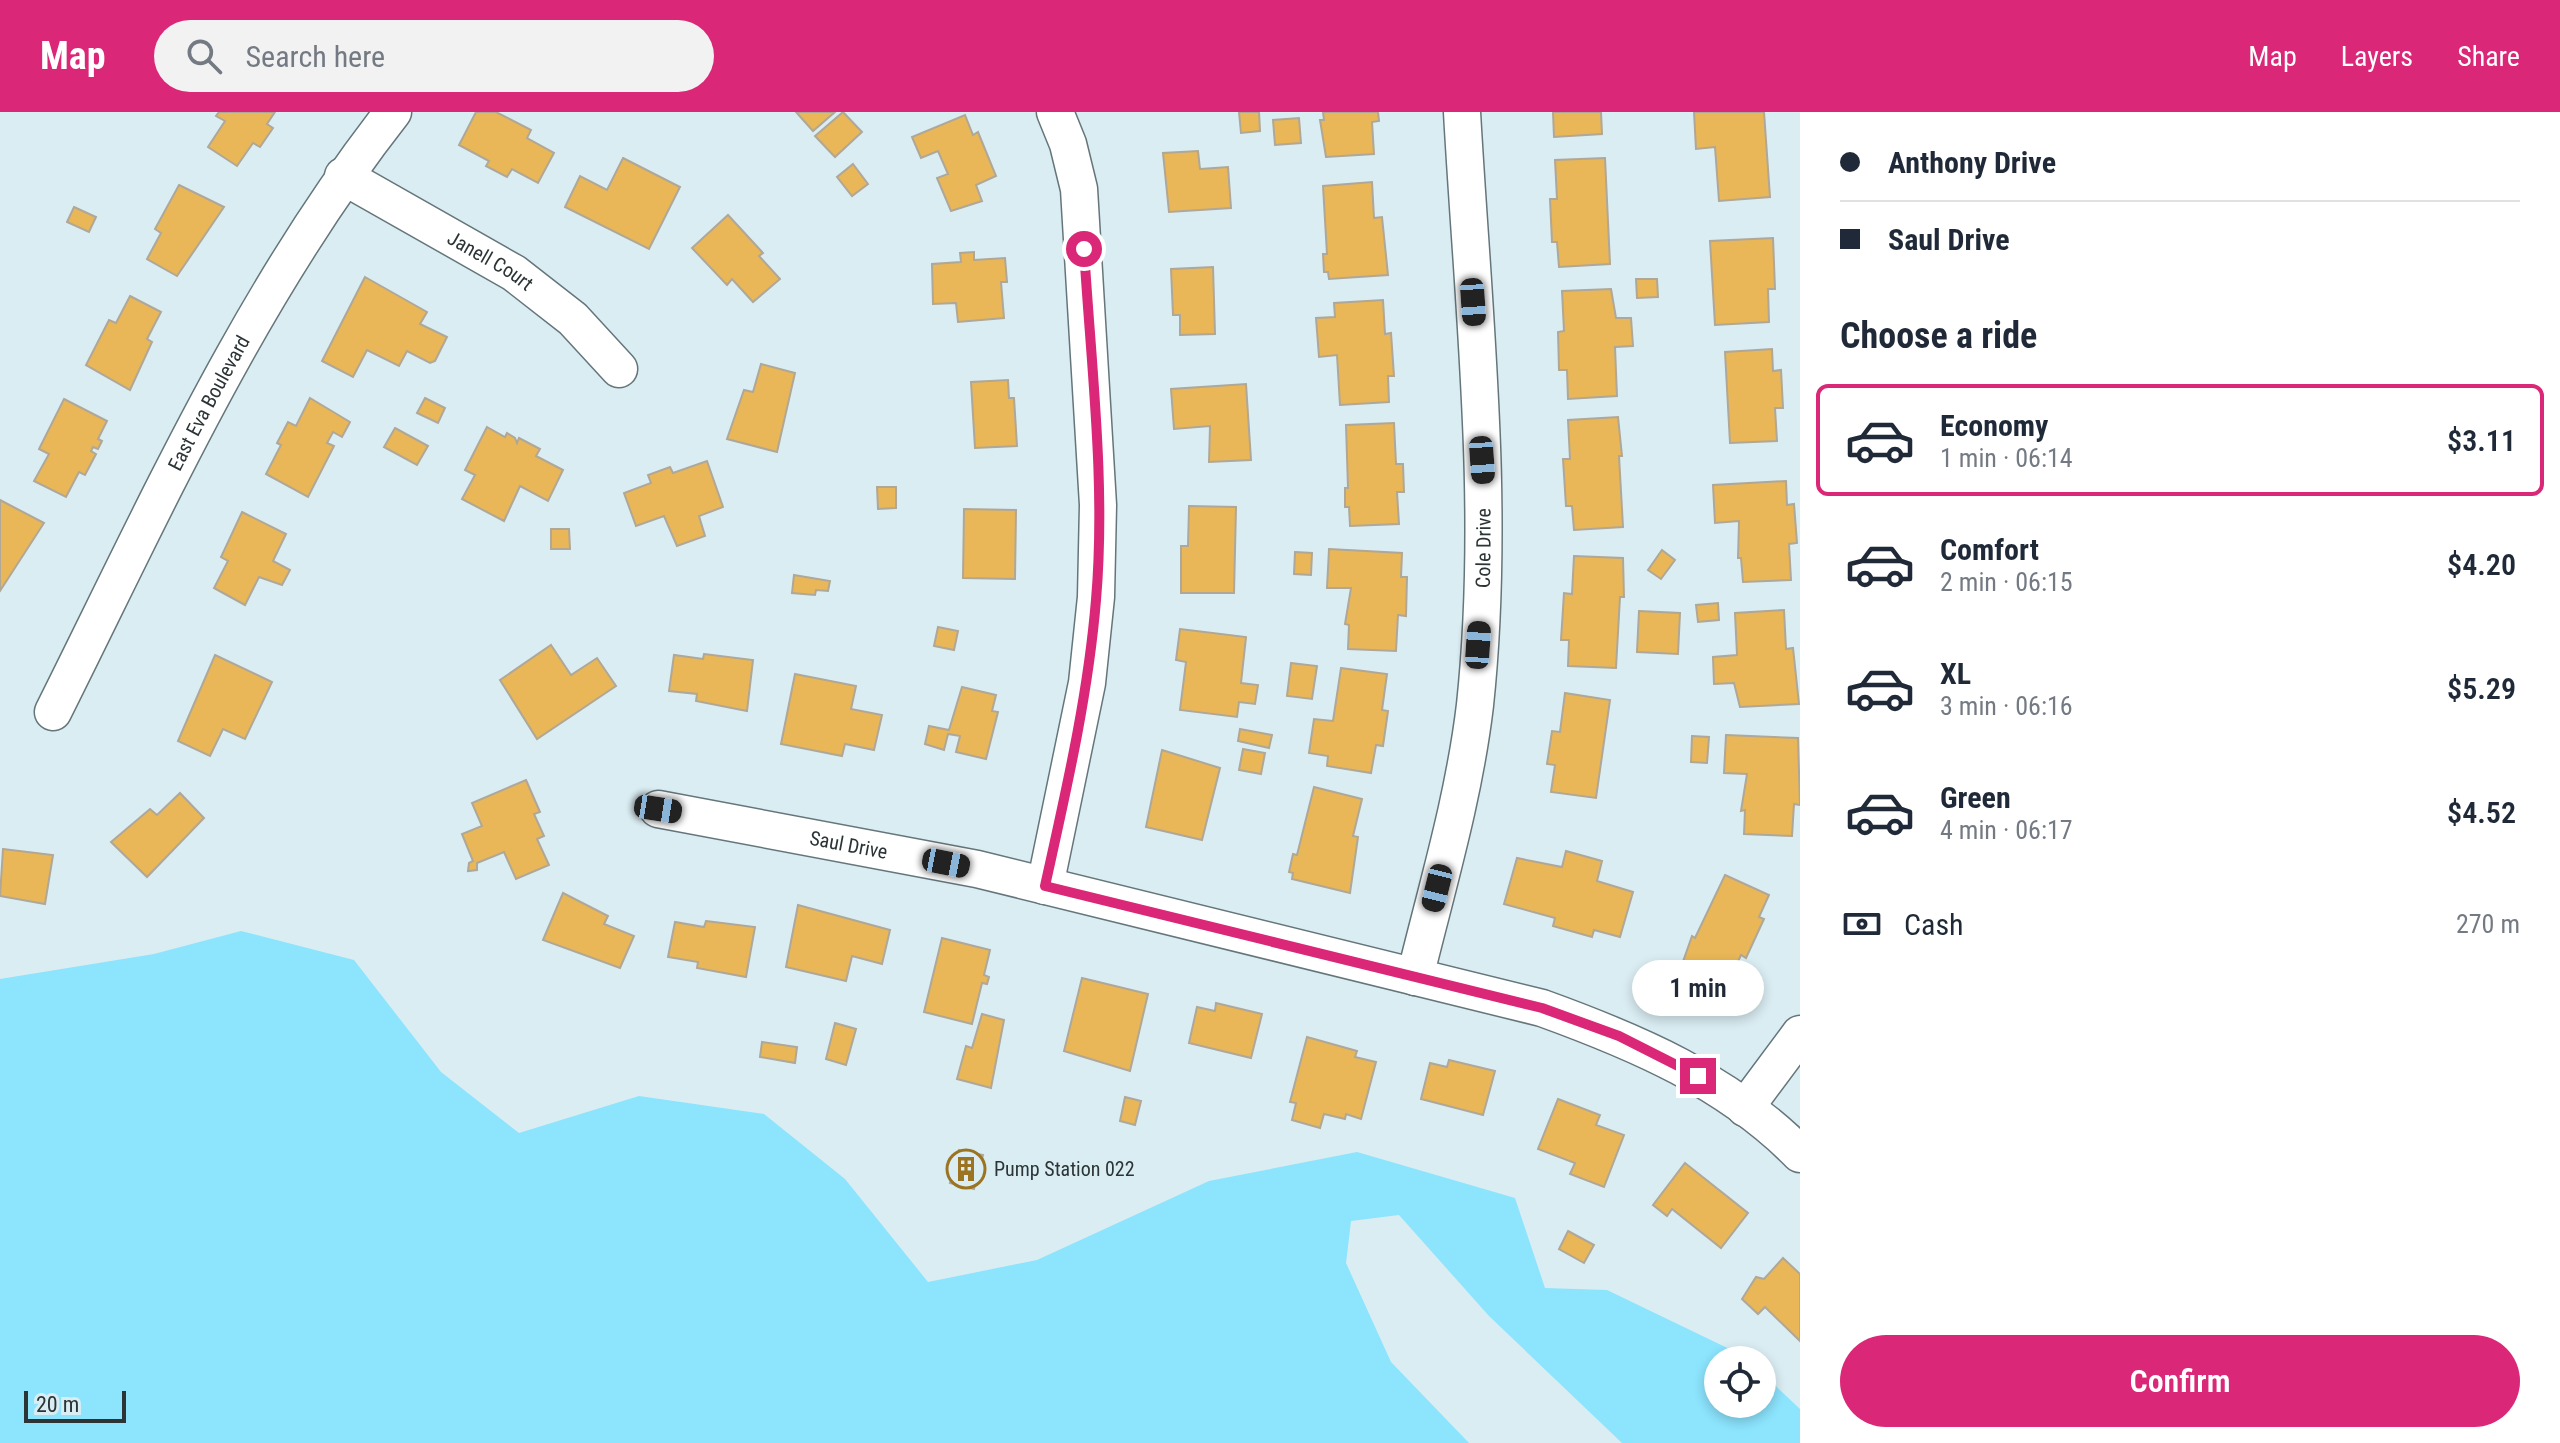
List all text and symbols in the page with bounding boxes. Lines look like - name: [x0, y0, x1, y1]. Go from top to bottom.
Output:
- search box: [154, 20, 714, 92]
- text: Map: [40, 34, 106, 78]
- icon: search: [182, 34, 226, 78]
- text: Search here: [246, 39, 385, 74]
- text: Map: [2248, 40, 2297, 73]
- text: Layers: [2341, 40, 2413, 73]
- text: Share: [2457, 40, 2520, 73]
- text: Anthony Drive: [1888, 145, 2056, 180]
- text: Saul Drive: [1888, 222, 2010, 257]
- street label: Janell Court: [443, 226, 538, 296]
- route start: [1066, 231, 1102, 267]
- car: [1459, 277, 1487, 327]
- text: Choose a ride: [1840, 315, 2037, 357]
- street label: East Eva Boulevard: [163, 331, 255, 475]
- icon: car: [1844, 404, 1916, 476]
- text: Economy: [1940, 408, 2048, 443]
- text: $3.11: [2447, 423, 2516, 458]
- car: [1468, 435, 1496, 485]
- text: 1 min · 06:14: [1940, 443, 2073, 473]
- street label: Cole Drive: [1471, 508, 1496, 588]
- icon: car: [1844, 528, 1916, 600]
- text: Comfort: [1940, 532, 2039, 567]
- text: $4.20: [2447, 547, 2516, 582]
- text: 2 min · 06:15: [1940, 567, 2073, 597]
- car: [1464, 620, 1492, 670]
- icon: car: [1844, 652, 1916, 724]
- text: XL: [1940, 656, 1971, 691]
- text: $5.29: [2447, 671, 2516, 706]
- text: 3 min · 06:16: [1940, 691, 2073, 721]
- icon: car: [1844, 776, 1916, 848]
- text: Green: [1940, 780, 2011, 815]
- car: [632, 793, 684, 825]
- text: $4.52: [2447, 795, 2516, 830]
- text: 4 min · 06:17: [1940, 815, 2073, 845]
- street label: Saul Drive: [808, 826, 890, 864]
- car: [920, 847, 972, 879]
- car: [1420, 862, 1454, 914]
- icon: cash: [1840, 902, 1884, 946]
- text: Cash: [1904, 907, 1964, 942]
- text: 270 m: [2456, 909, 2520, 939]
- callout: 1 min: [1632, 960, 1764, 1016]
- text: 1 min: [1669, 973, 1727, 1003]
- route end: [1680, 1058, 1716, 1094]
- building icon: Pump Station 022: [945, 1148, 987, 1190]
- place label: Pump Station 022: [994, 1157, 1135, 1181]
- button: Confirm: [1840, 1335, 2520, 1427]
- map controls: [1704, 1346, 1776, 1418]
- button: locate: [1704, 1346, 1776, 1418]
- scale bar: [24, 1387, 126, 1423]
- text: 20 m: [36, 1392, 79, 1417]

